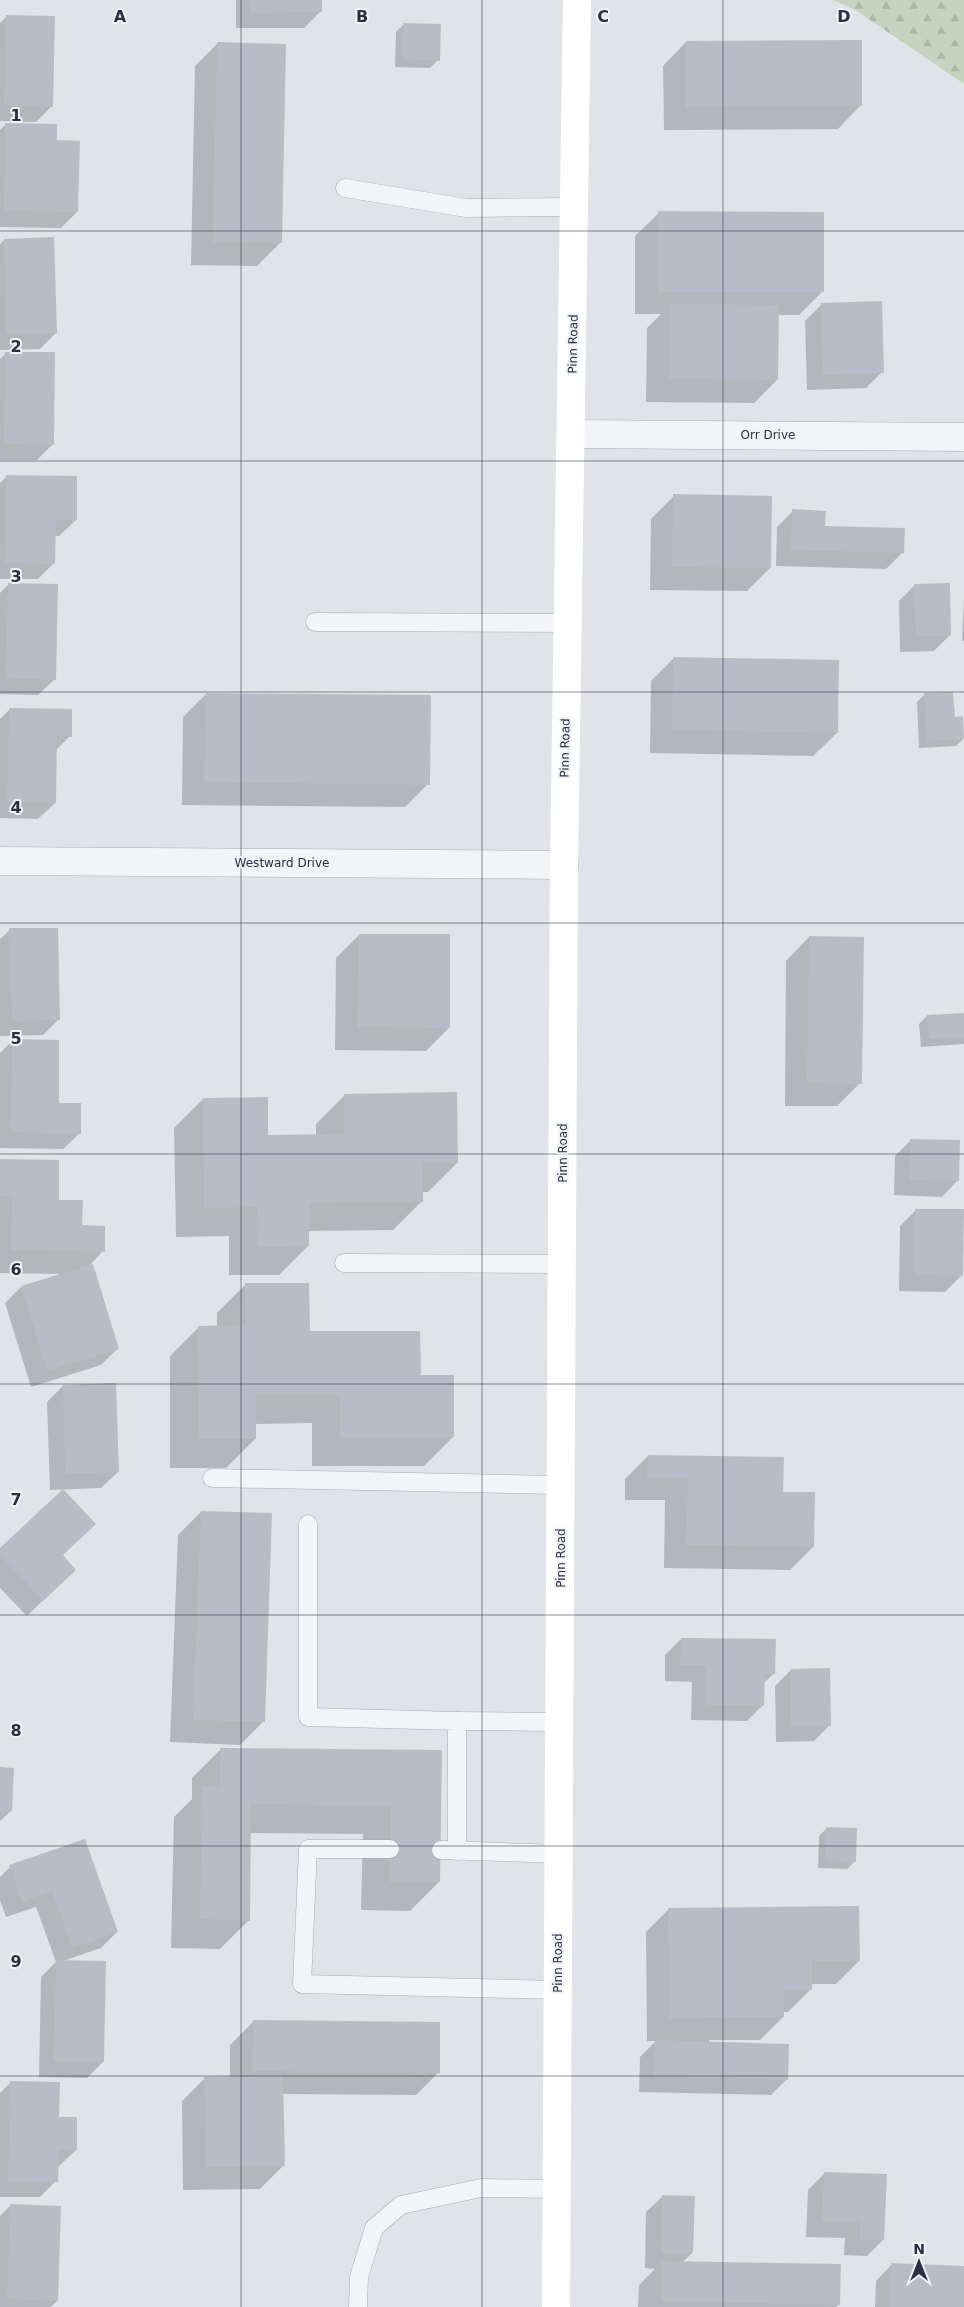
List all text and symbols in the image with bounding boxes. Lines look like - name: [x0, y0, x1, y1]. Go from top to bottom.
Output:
- text: A: [114, 7, 127, 26]
- text: B: [356, 7, 368, 26]
- text: C: [597, 7, 609, 26]
- text: D: [837, 7, 851, 26]
- text: 1: [10, 106, 22, 125]
- street label: Pinn Road: [565, 314, 581, 374]
- text: 2: [10, 337, 22, 356]
- street label: Orr Drive: [741, 428, 795, 442]
- text: 3: [10, 567, 22, 586]
- street label: Pinn Road: [557, 718, 573, 778]
- text: 4: [10, 798, 22, 817]
- street label: Westward Drive: [235, 856, 329, 870]
- text: 5: [10, 1029, 22, 1048]
- street label: Pinn Road: [556, 1123, 570, 1183]
- text: 6: [10, 1260, 22, 1279]
- text: 7: [10, 1490, 22, 1509]
- street label: Pinn Road: [554, 1528, 568, 1588]
- text: 8: [10, 1721, 22, 1740]
- street label: Pinn Road: [551, 1933, 565, 1993]
- text: 9: [10, 1952, 22, 1971]
- north arrow: [894, 2237, 944, 2287]
- text: N: [913, 2241, 925, 2257]

